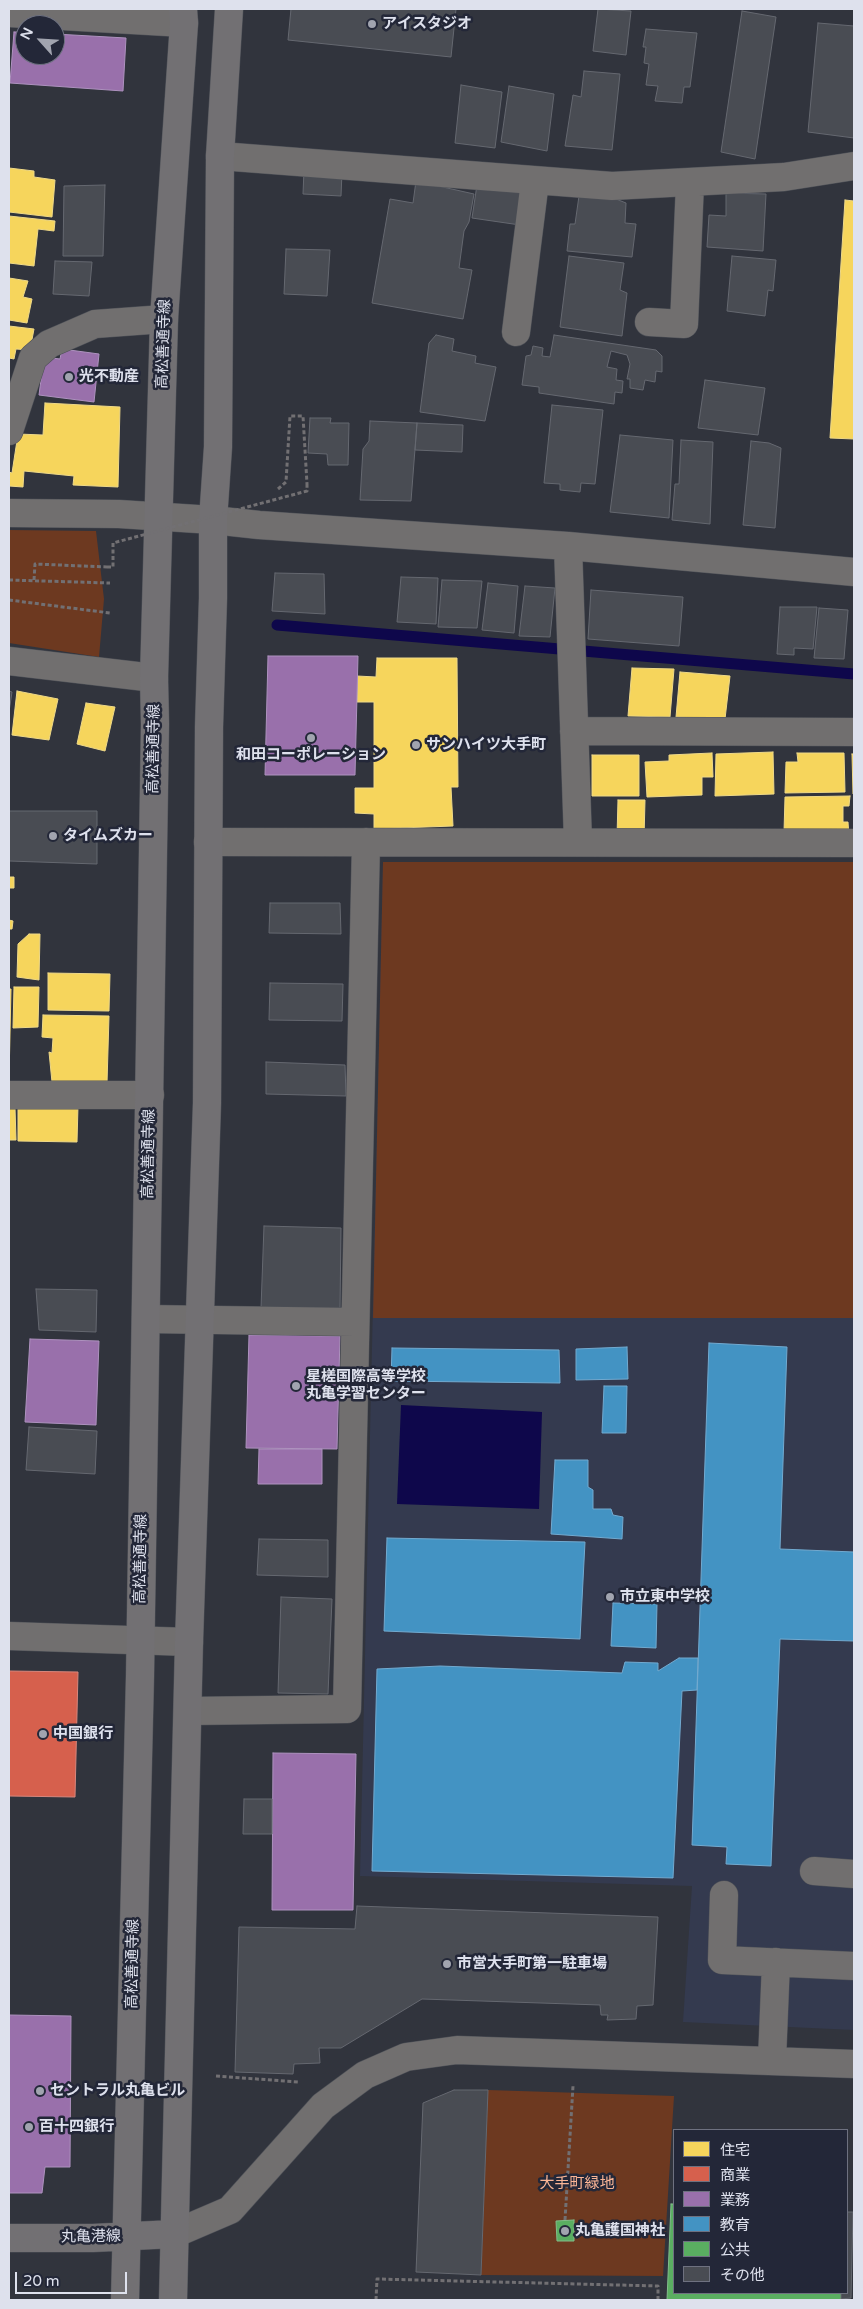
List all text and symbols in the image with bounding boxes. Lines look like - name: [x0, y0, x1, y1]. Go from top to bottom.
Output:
- north arrow: [15, 15, 65, 65]
- place label: アイスタジオ: [382, 15, 472, 33]
- marker: アイスタジオ: [366, 18, 378, 30]
- text: N: [17, 25, 37, 42]
- street label: 高松善通寺線: [153, 299, 175, 389]
- place label: 光不動産: [79, 368, 139, 386]
- marker: 光不動産: [63, 371, 75, 383]
- street label: 高松善通寺線: [144, 704, 164, 794]
- marker: 和田コーポレーション: [305, 732, 317, 744]
- place label: サンハイツ大手町: [426, 736, 546, 754]
- marker: サンハイツ大手町: [410, 739, 422, 751]
- place label: 和田コーポレーション: [236, 746, 386, 764]
- place label: タイムズカー: [63, 827, 153, 845]
- marker: タイムズカー: [47, 830, 59, 842]
- street label: 高松善通寺線: [139, 1109, 159, 1199]
- place label: 星槎国際高等学校 丸亀学習センター: [306, 1368, 426, 1403]
- marker: 星槎国際高等学校 丸亀学習センター: [290, 1380, 302, 1392]
- street label: 高松善通寺線: [131, 1514, 151, 1604]
- place label: 市立東中学校: [620, 1588, 710, 1606]
- marker: 市立東中学校: [604, 1591, 616, 1603]
- place label: 中国銀行: [53, 1725, 113, 1743]
- marker: 中国銀行: [37, 1728, 49, 1740]
- street label: 高松善通寺線: [123, 1919, 143, 2009]
- place label: 市営大手町第一駐車場: [457, 1955, 607, 1973]
- marker: 市営大手町第一駐車場: [441, 1958, 453, 1970]
- place label: セントラル丸亀ビル: [50, 2082, 185, 2100]
- marker: セントラル丸亀ビル: [34, 2085, 46, 2097]
- place label: 百十四銀行: [39, 2118, 114, 2136]
- marker: 百十四銀行: [23, 2121, 35, 2133]
- legend: [673, 2129, 848, 2294]
- text: 住宅: [720, 2141, 750, 2159]
- text: 商業: [720, 2166, 750, 2184]
- park label: 大手町緑地: [540, 2175, 614, 2193]
- text: 業務: [720, 2191, 750, 2209]
- text: 教育: [720, 2216, 750, 2234]
- place label: 丸亀護国神社: [575, 2222, 665, 2240]
- marker: 丸亀護国神社: [559, 2225, 571, 2237]
- street label: 丸亀港線: [61, 2227, 121, 2247]
- text: 公共: [720, 2241, 750, 2259]
- scale bar: [18, 2262, 130, 2294]
- text: その他: [720, 2266, 765, 2284]
- text: 20 m: [23, 2272, 60, 2290]

